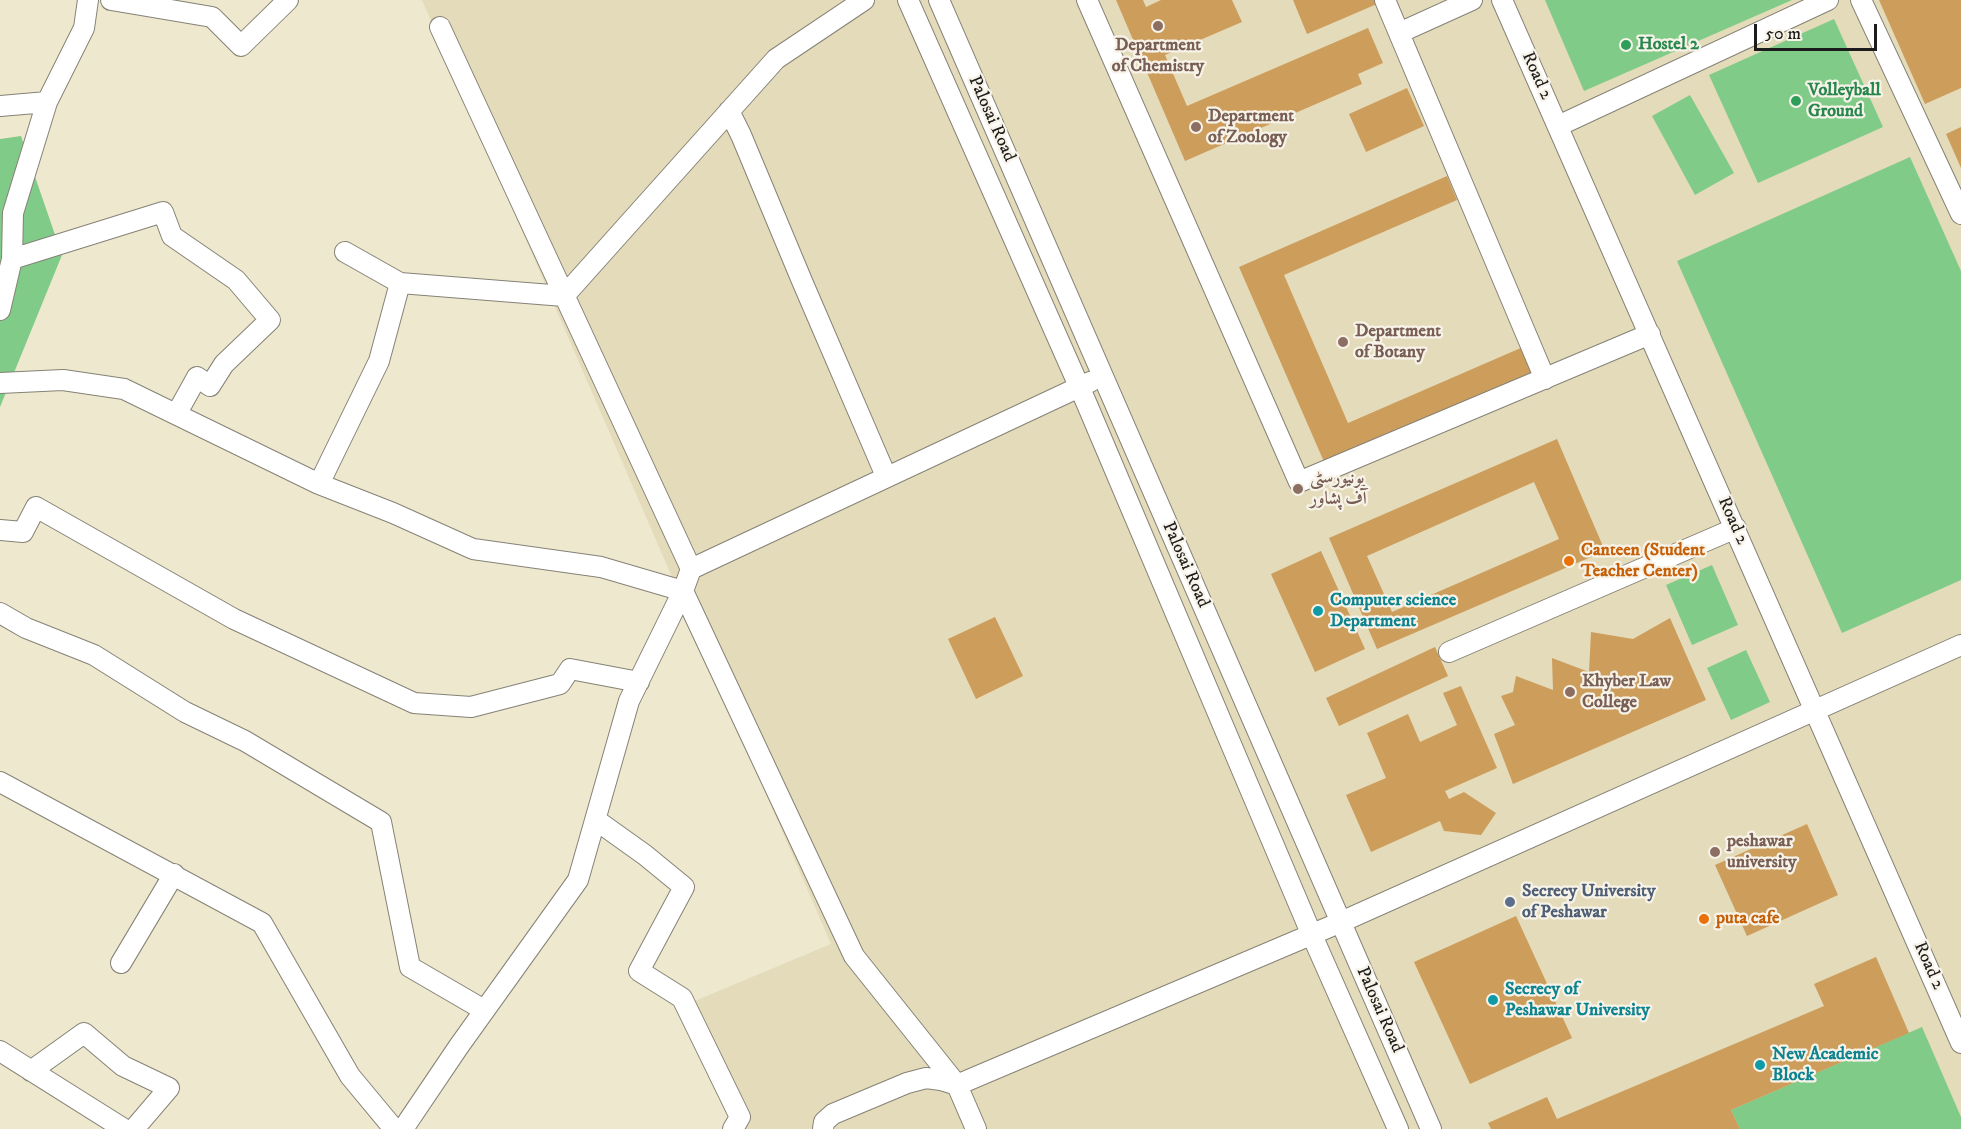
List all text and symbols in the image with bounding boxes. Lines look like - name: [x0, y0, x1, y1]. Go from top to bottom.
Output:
- scale bar: [1757, 12, 1880, 50]
- marker: Department of Chemistry: [1151, 19, 1165, 33]
- text: 50 m: [1765, 23, 1801, 45]
- place label: Hostel 2: [1638, 34, 1699, 56]
- place label: Department of Chemistry: [1112, 35, 1204, 78]
- marker: Hostel 2: [1619, 38, 1633, 52]
- street label: Road 2: [1516, 49, 1556, 103]
- street label: Palosai Road: [962, 73, 1020, 165]
- place label: Volleyball Ground: [1808, 80, 1881, 122]
- marker: Volleyball Ground: [1789, 94, 1803, 108]
- place label: Department of Zoology: [1208, 106, 1294, 148]
- marker: Department of Zoology: [1189, 120, 1203, 134]
- place label: Department of Botany: [1355, 321, 1441, 364]
- marker: Department of Botany: [1336, 335, 1350, 349]
- place label: یونیورسٹی آف پشاور: [1310, 468, 1367, 510]
- marker: یونیورسٹی آف پشاور: [1291, 482, 1305, 496]
- street label: Road 2: [1712, 494, 1752, 548]
- street label: Palosai Road: [1156, 519, 1214, 611]
- place label: Canteen (Student Teacher Center): [1581, 540, 1705, 582]
- marker: Canteen (Student Teacher Center): [1562, 554, 1576, 568]
- place label: Computer science Department: [1330, 590, 1456, 632]
- marker: Computer science Department: [1311, 604, 1325, 618]
- place label: Khyber Law College: [1582, 671, 1671, 714]
- marker: Khyber Law College: [1563, 685, 1577, 699]
- place label: peshawar university: [1727, 831, 1797, 874]
- marker: peshawar university: [1708, 845, 1722, 859]
- place label: Secrecy University of Peshawar: [1522, 881, 1655, 924]
- marker: Secrecy University of Peshawar: [1503, 895, 1517, 909]
- place label: puta cafe: [1716, 908, 1780, 930]
- marker: puta cafe: [1697, 912, 1711, 926]
- street label: Road 2: [1908, 939, 1948, 993]
- street label: Palosai Road: [1350, 964, 1408, 1056]
- place label: Secrecy of Peshawar University: [1505, 979, 1650, 1022]
- marker: Secrecy of Peshawar University: [1486, 993, 1500, 1007]
- place label: New Academic Block: [1772, 1044, 1878, 1086]
- marker: New Academic Block: [1753, 1058, 1767, 1072]

